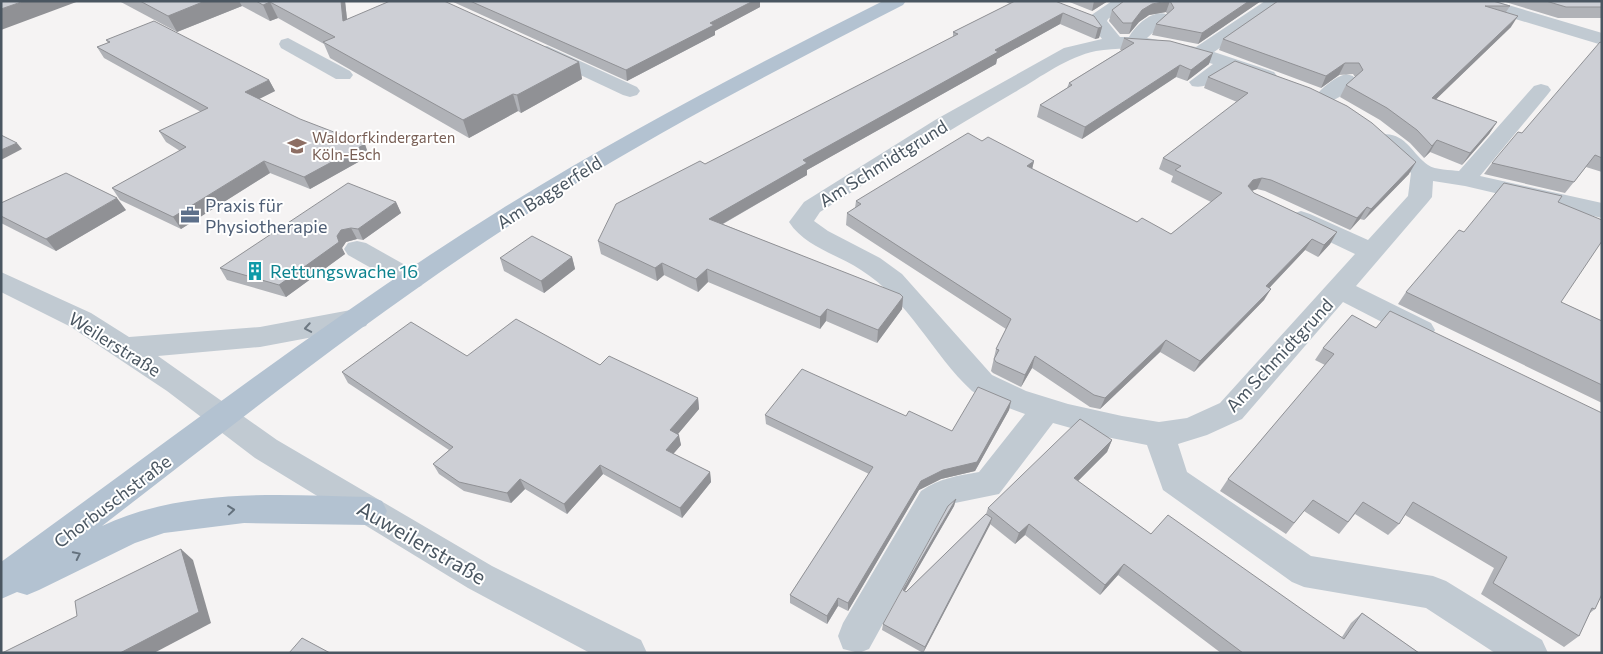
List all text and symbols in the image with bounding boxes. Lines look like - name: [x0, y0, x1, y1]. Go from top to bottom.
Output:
- street label: Am Schmidtgrund: [815, 115, 951, 211]
- place label: Waldorfkindergarten Köln-Esch: [312, 128, 455, 163]
- school or university icon: Waldorfkindergarten Köln-Esch: [286, 135, 308, 157]
- street label: Am Baggerfeld: [492, 151, 606, 233]
- place label: Praxis für Physiotherapie: [205, 194, 327, 237]
- office icon: Praxis für Physiotherapie: [179, 204, 201, 226]
- building icon: Rettungswache 16: [244, 260, 266, 282]
- place label: Rettungswache 16: [270, 260, 418, 282]
- street label: Am Schmidtgrund: [1221, 294, 1337, 416]
- street label: Weilerstraße: [65, 307, 165, 381]
- one-way arrow: [304, 323, 313, 333]
- street label: Chorbuschstraße: [49, 450, 175, 552]
- street label: Auweilerstraße: [353, 495, 491, 589]
- one-way arrow: [227, 505, 235, 516]
- one-way arrow: [71, 551, 80, 561]

